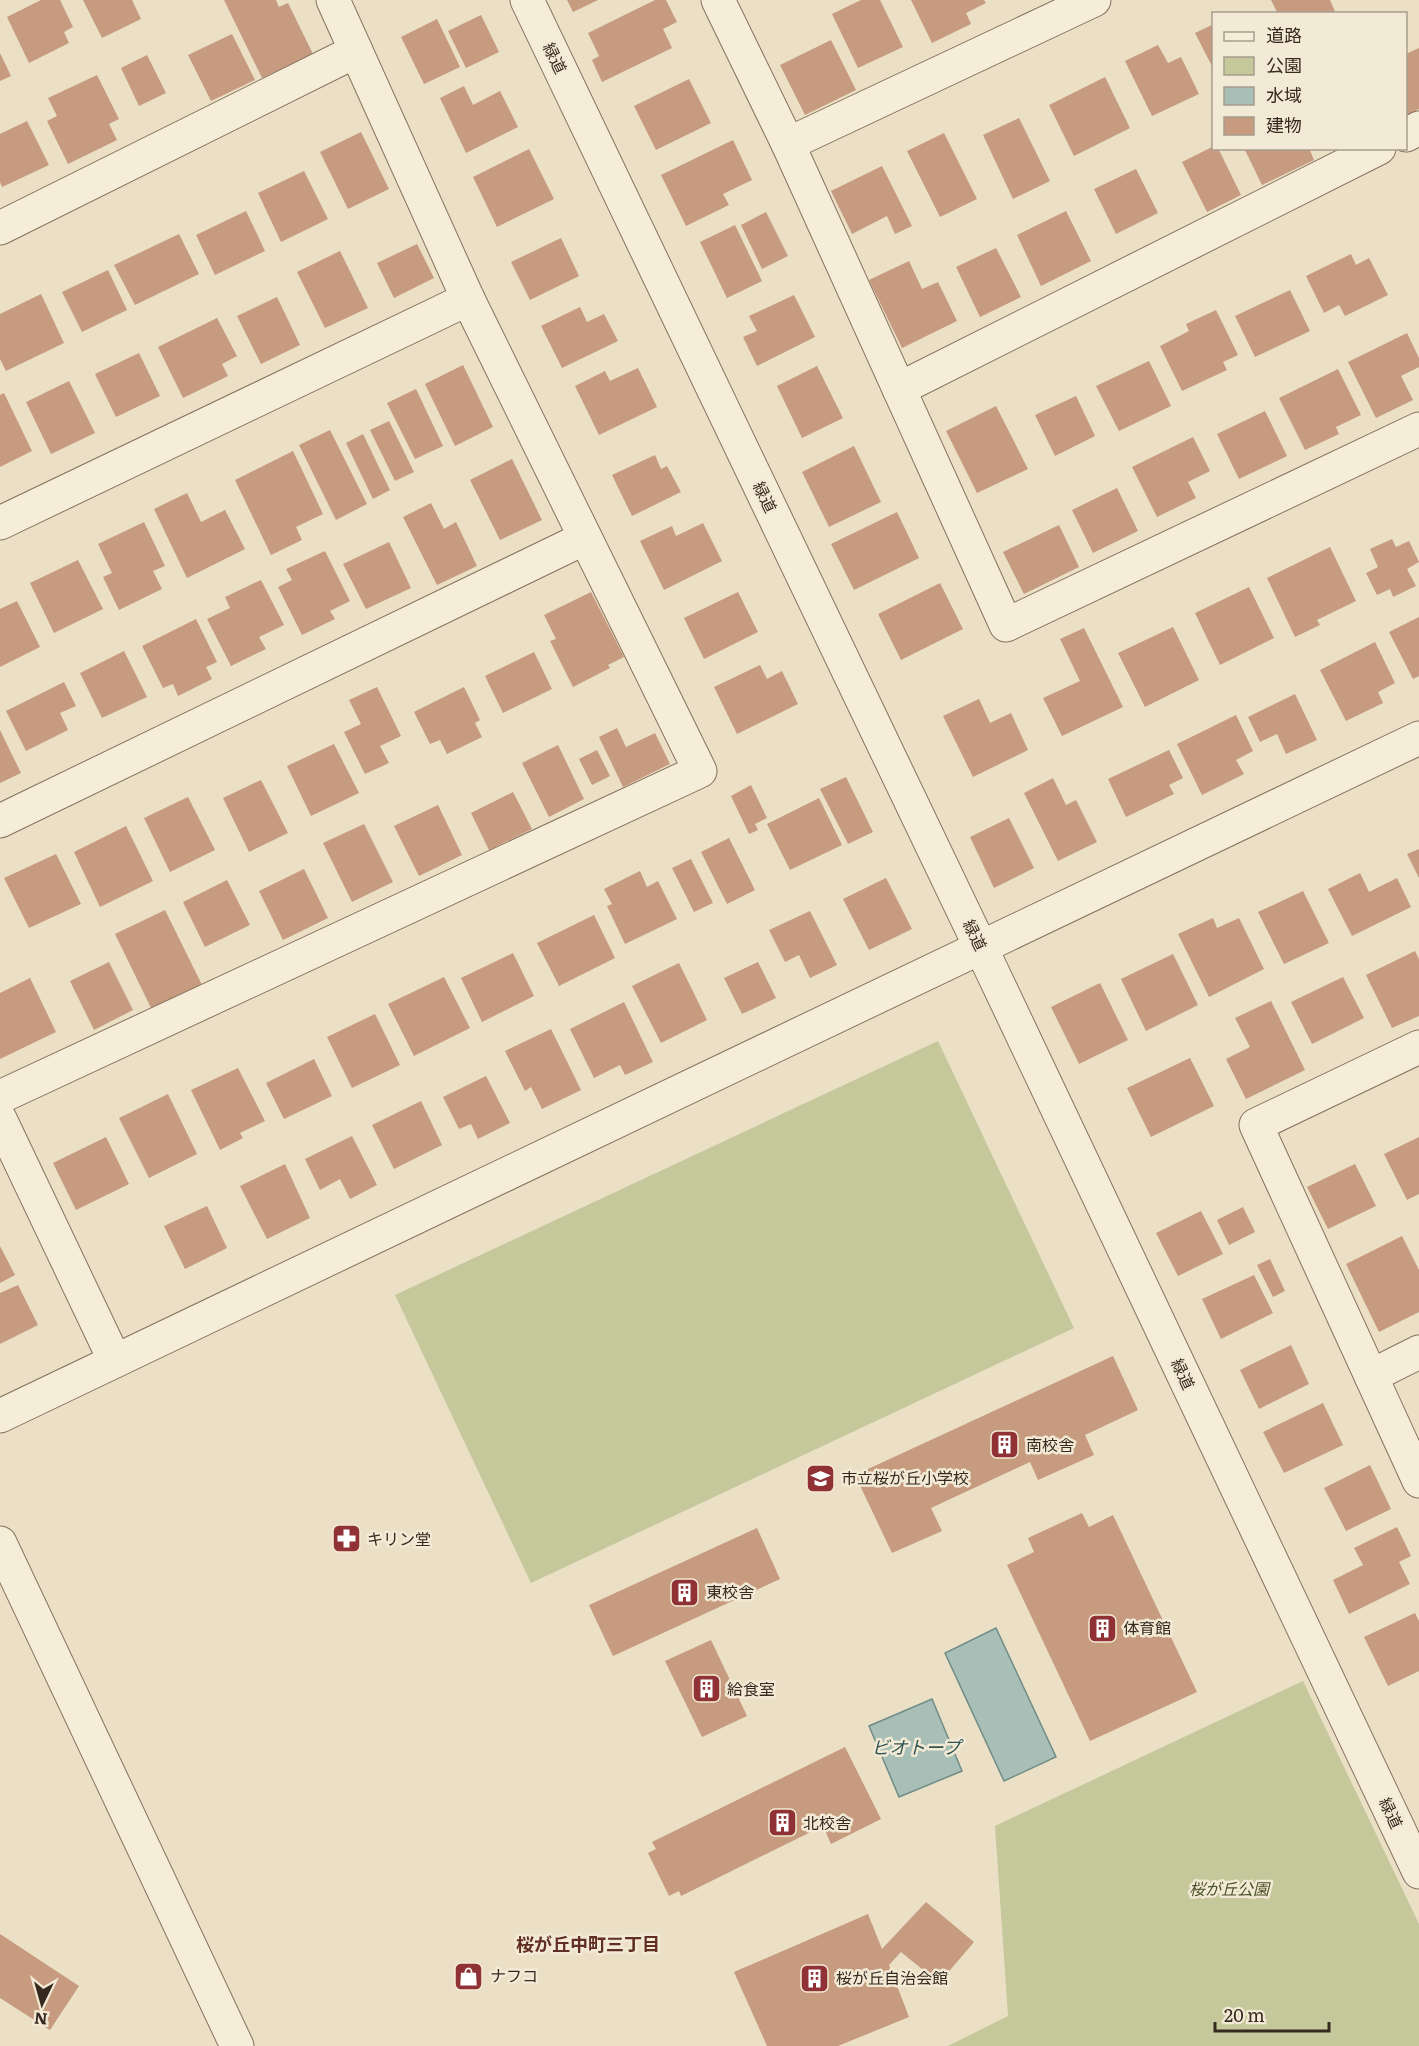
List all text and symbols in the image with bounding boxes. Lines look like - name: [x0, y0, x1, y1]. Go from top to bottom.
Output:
- legend: [1212, 12, 1407, 150]
- text: 道路: [1266, 21, 1302, 48]
- street label: 緑道: [538, 38, 574, 77]
- text: 公園: [1266, 51, 1302, 78]
- text: 水域: [1266, 81, 1302, 108]
- text: 建物: [1266, 111, 1302, 138]
- street label: 緑道: [748, 477, 784, 516]
- street label: 緑道: [958, 915, 994, 954]
- street label: 緑道: [1166, 1354, 1202, 1393]
- building icon: 南校舎: [989, 1429, 1021, 1461]
- place label: 南校舎: [1026, 1432, 1074, 1456]
- school or university icon: 市立桜が丘小学校: [804, 1462, 836, 1494]
- place label: 市立桜が丘小学校: [841, 1465, 969, 1489]
- pharmacy icon: キリン堂: [330, 1523, 362, 1555]
- place label: キリン堂: [367, 1526, 431, 1550]
- building icon: 東校舎: [669, 1576, 701, 1608]
- place label: 東校舎: [706, 1579, 754, 1603]
- building icon: 体育館: [1086, 1612, 1118, 1644]
- place label: 体育館: [1123, 1615, 1171, 1639]
- building icon: 給食室: [690, 1673, 722, 1705]
- place label: 給食室: [727, 1676, 775, 1700]
- water label: ビオトープ: [872, 1733, 964, 1760]
- street label: 緑道: [1374, 1793, 1410, 1832]
- building icon: 北校舎: [766, 1807, 798, 1839]
- place label: 北校舎: [803, 1810, 851, 1834]
- park label: 桜が丘公園: [1189, 1876, 1271, 1900]
- district label: 桜が丘中町三丁目: [516, 1930, 660, 1957]
- shop icon: ナフコ: [453, 1960, 485, 1992]
- building icon: 桜が丘自治会館: [799, 1962, 831, 1994]
- place label: ナフコ: [490, 1963, 538, 1987]
- place label: 桜が丘自治会館: [836, 1965, 948, 1989]
- north arrow: [12, 1974, 72, 2034]
- scale bar: [1215, 1995, 1329, 2033]
- text: 20 m: [1224, 2001, 1265, 2028]
- text: N: [33, 2007, 48, 2032]

